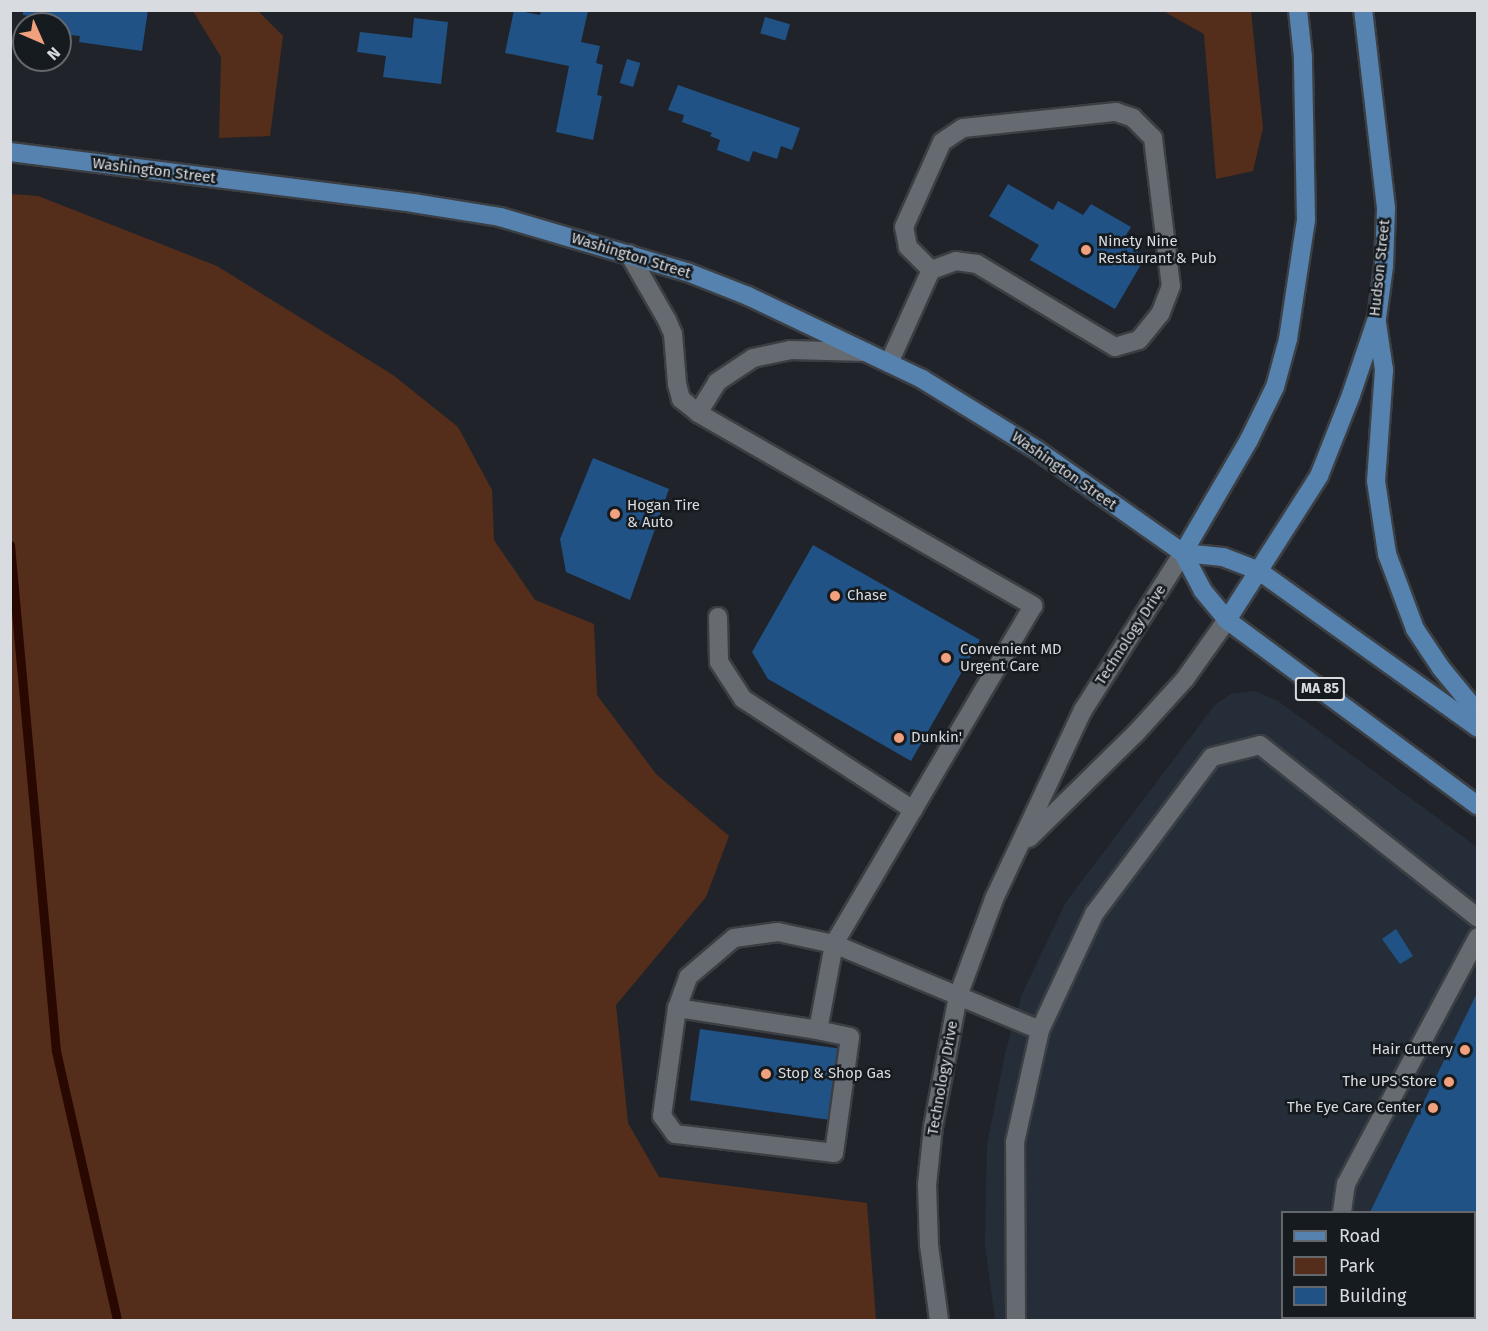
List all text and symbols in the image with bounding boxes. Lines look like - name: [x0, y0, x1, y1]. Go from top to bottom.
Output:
- north arrow: [12, 12, 72, 72]
- text: N: [43, 43, 64, 64]
- street label: Washington Street: [91, 155, 217, 187]
- street label: Hudson Street: [1366, 219, 1394, 317]
- street label: Washington Street: [569, 229, 693, 283]
- place label: Ninety Nine Restaurant & Pub: [1098, 232, 1217, 267]
- marker: Ninety Nine Restaurant & Pub: [1079, 243, 1093, 257]
- street label: Washington Street: [1008, 428, 1120, 514]
- place label: Hogan Tire & Auto: [627, 496, 700, 531]
- marker: Hogan Tire & Auto: [608, 507, 622, 521]
- street label: Technology Drive: [1092, 581, 1170, 689]
- place label: Chase: [847, 587, 887, 605]
- marker: Chase: [828, 589, 842, 603]
- place label: Convenient MD Urgent Care: [960, 640, 1062, 675]
- marker: Convenient MD Urgent Care: [937, 649, 955, 667]
- road number: MA 85: [1294, 678, 1346, 700]
- place label: Dunkin': [911, 729, 962, 747]
- marker: Dunkin': [892, 731, 906, 745]
- street label: Technology Drive: [924, 1019, 962, 1137]
- place label: Hair Cuttery: [1372, 1041, 1453, 1059]
- marker: Hair Cuttery: [1458, 1043, 1472, 1057]
- place label: Stop & Shop Gas: [778, 1065, 891, 1083]
- marker: Stop & Shop Gas: [759, 1067, 773, 1081]
- place label: The UPS Store: [1342, 1073, 1437, 1091]
- marker: The UPS Store: [1442, 1075, 1456, 1089]
- place label: The Eye Care Center: [1287, 1099, 1421, 1117]
- marker: The Eye Care Center: [1426, 1101, 1440, 1115]
- legend: [1281, 1211, 1476, 1319]
- text: Road: [1339, 1225, 1381, 1247]
- text: Park: [1339, 1255, 1374, 1277]
- text: Building: [1339, 1285, 1406, 1307]

